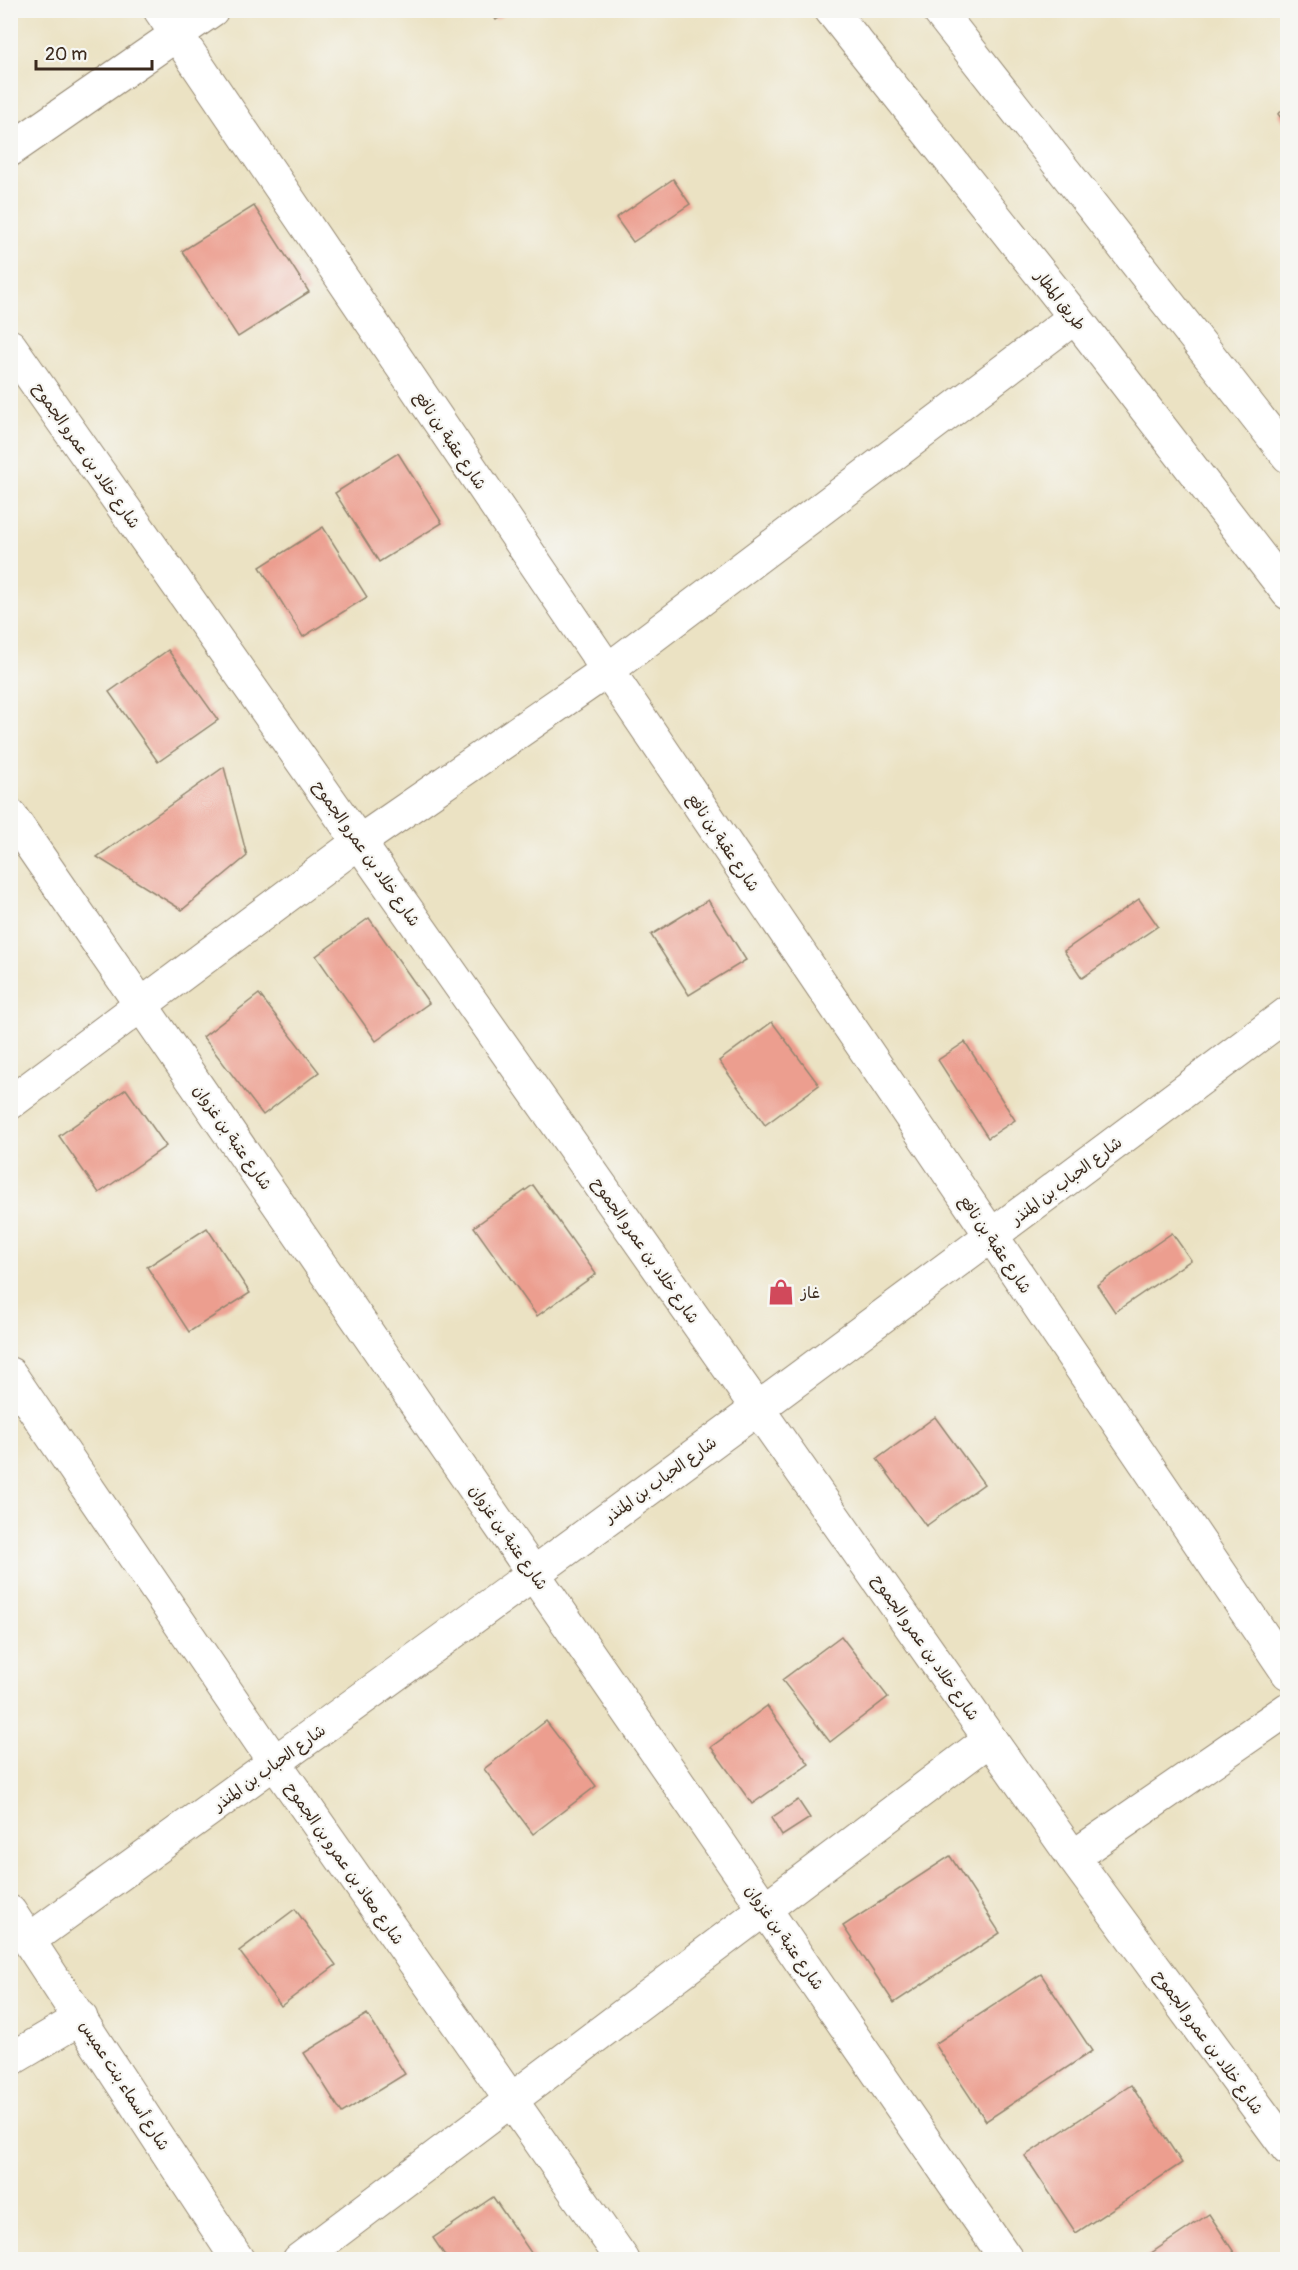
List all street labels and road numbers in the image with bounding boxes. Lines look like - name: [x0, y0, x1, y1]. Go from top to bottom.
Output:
- street label: طريق المطار: [1029, 265, 1090, 335]
- street label: شارع خلاد بن عمرو الجموح: [27, 379, 144, 533]
- street label: شارع عقبة بن نافع: [409, 388, 490, 494]
- street label: شارع خلاد بن عمرو الجموح: [307, 777, 424, 931]
- street label: شارع عقبة بن نافع: [682, 790, 763, 896]
- street label: شارع عتبة بن غزوان: [188, 1081, 276, 1195]
- street label: شارع الحباب بن المنذر: [1005, 1132, 1127, 1231]
- street label: شارع خلاد بن عمرو الجموح: [586, 1174, 703, 1328]
- street label: شارع عقبة بن نافع: [954, 1192, 1035, 1298]
- street label: شارع الحباب بن المنذر: [599, 1432, 721, 1529]
- street label: شارع عتبة بن غزوان: [464, 1481, 552, 1595]
- street label: شارع خلاد بن عمرو الجموح: [866, 1571, 983, 1725]
- street label: شارع الحباب بن المنذر: [208, 1720, 330, 1817]
- street label: شارع معاذ بن عمرو بن الجموح: [280, 1778, 408, 1949]
- street label: شارع عتبة بن غزوان: [740, 1881, 828, 1995]
- street label: شارع خلاد بن عمرو الجموح: [1148, 1966, 1267, 2119]
- street label: شارع أسماء بنت عميس: [74, 2017, 174, 2155]

